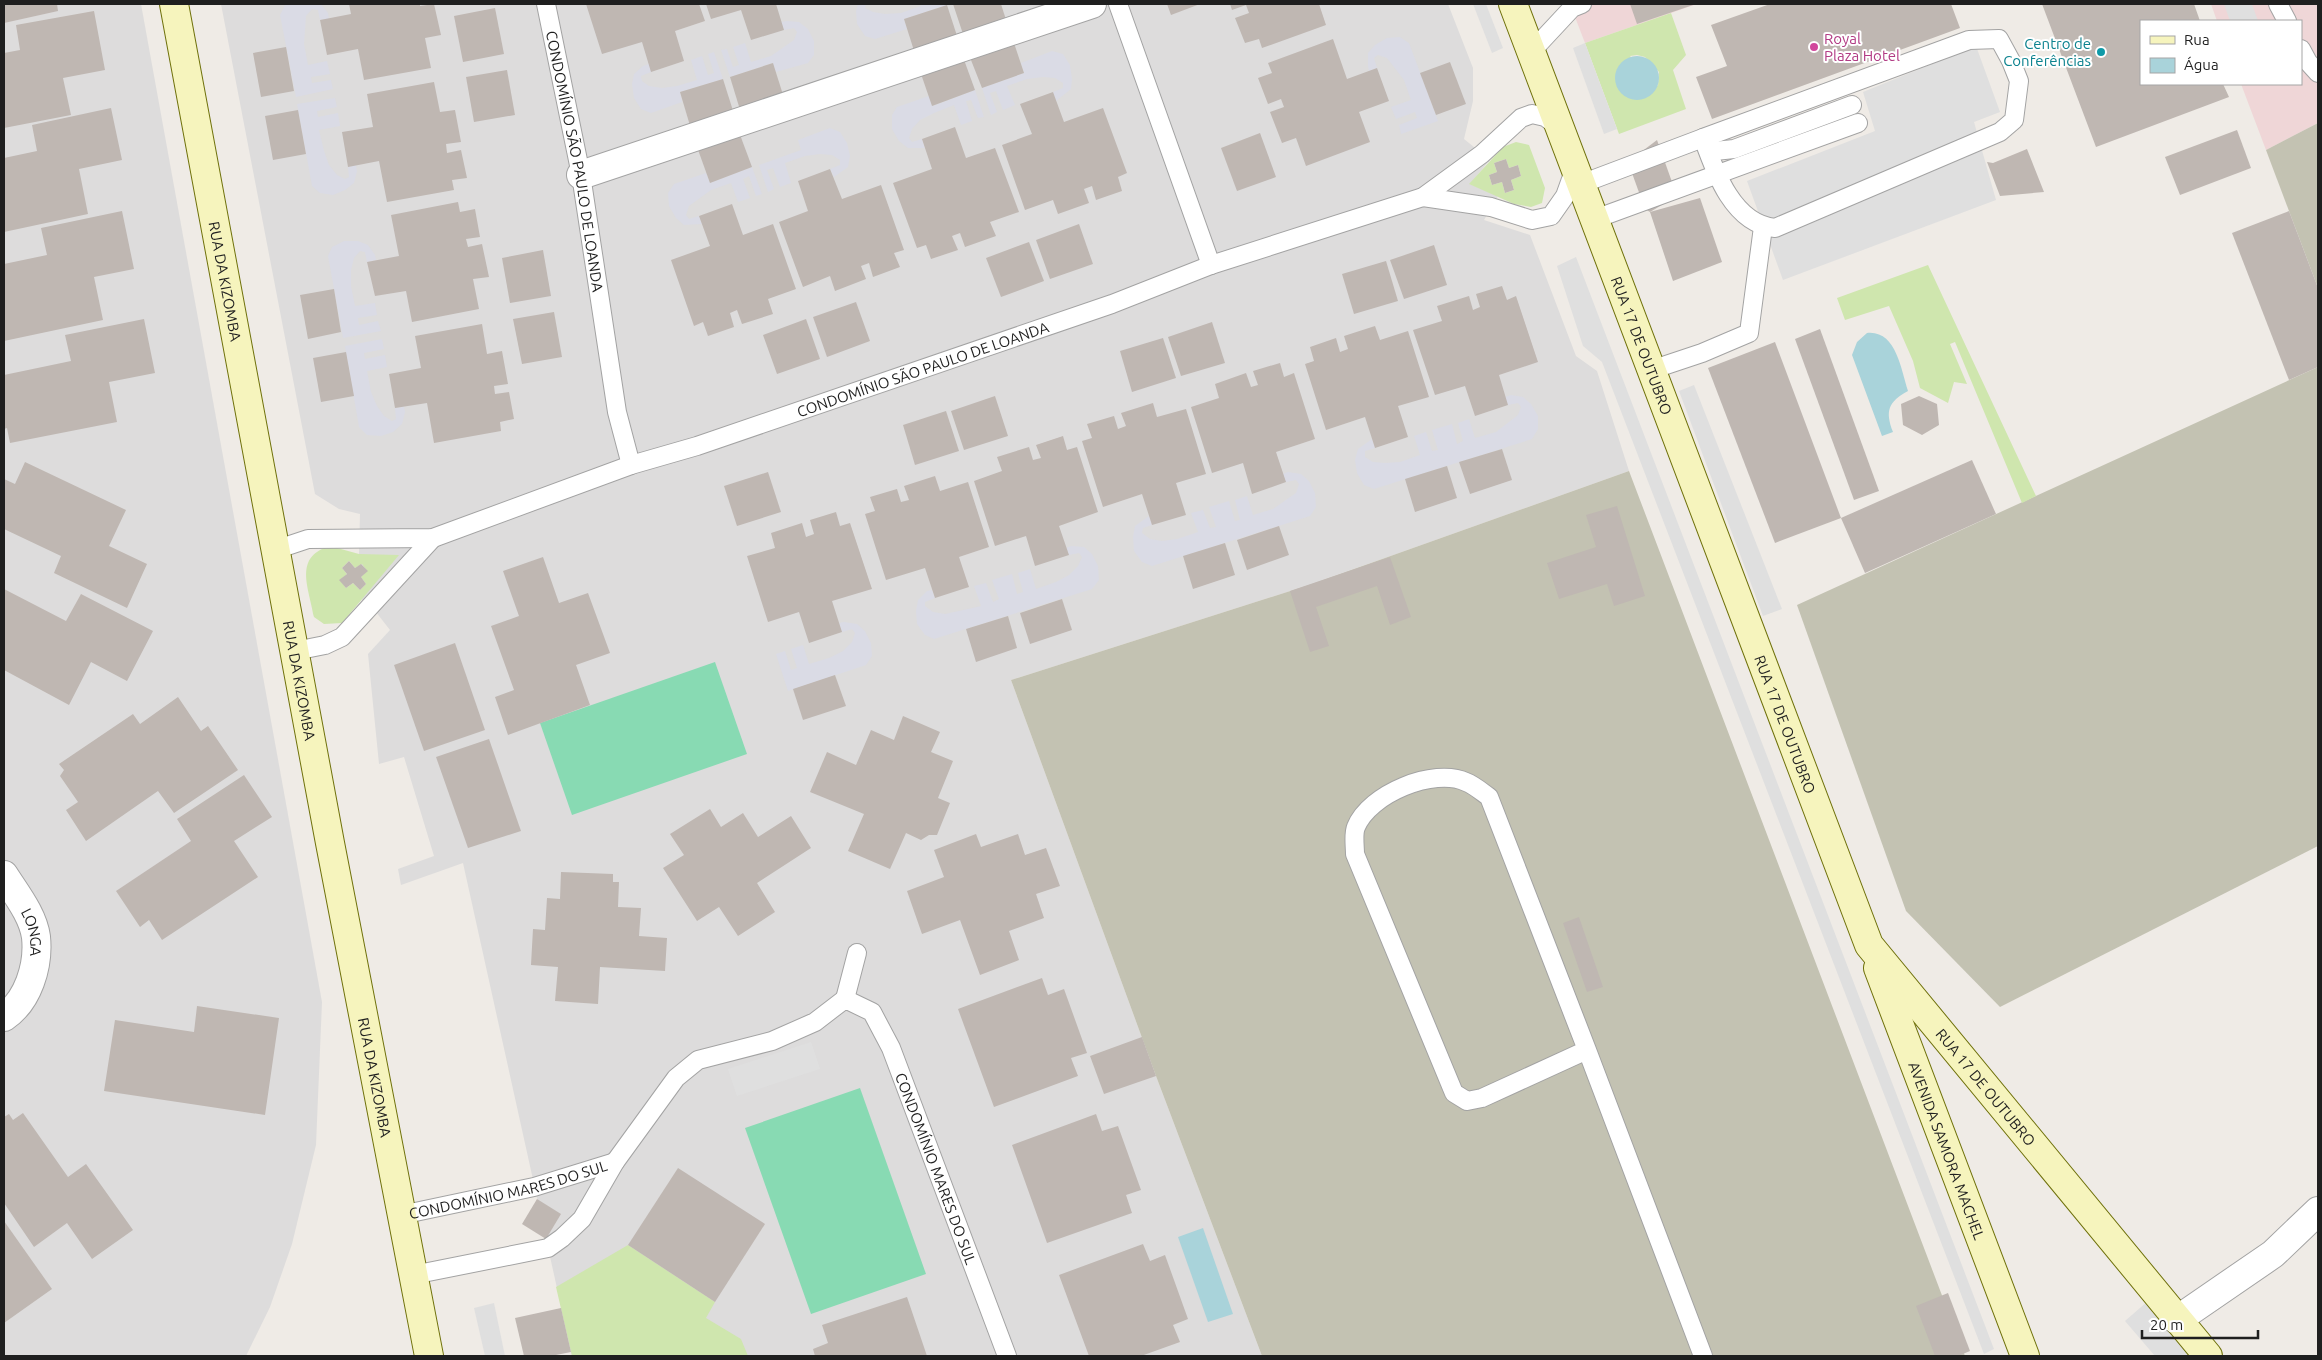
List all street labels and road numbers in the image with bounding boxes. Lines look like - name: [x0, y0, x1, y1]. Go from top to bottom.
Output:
- street label: CONDOMÍNIO SÃO PAULO DE LOANDA: [543, 29, 607, 293]
- street label: RUA DA KIZOMBA: [206, 220, 245, 343]
- street label: RUA 17 DE OUTUBRO: [1608, 274, 1676, 417]
- street label: CONDOMÍNIO SÃO PAULO DE LOANDA: [794, 318, 1051, 420]
- street label: RUA DA KIZOMBA: [280, 619, 319, 742]
- street label: RUA 17 DE OUTUBRO: [1752, 653, 1819, 796]
- street label: LONGA: [18, 905, 45, 957]
- street label: RUA DA KIZOMBA: [355, 1016, 395, 1139]
- street label: RUA 17 DE OUTUBRO: [1933, 1025, 2039, 1149]
- street label: AVENIDA SAMORA MACHEL: [1906, 1059, 1989, 1242]
- street label: CONDOMÍNIO MARES DO SUL: [892, 1070, 980, 1267]
- street label: CONDOMÍNIO MARES DO SUL: [407, 1156, 609, 1222]

